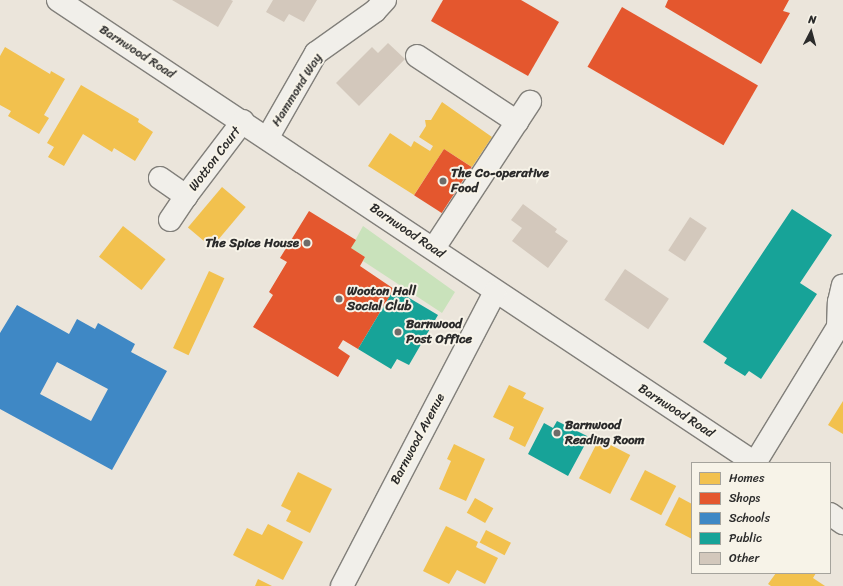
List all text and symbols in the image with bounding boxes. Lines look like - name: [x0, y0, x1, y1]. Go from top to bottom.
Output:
- text: N: [808, 10, 817, 29]
- north arrow: [791, 12, 831, 52]
- street label: Barnwood Road: [96, 22, 178, 82]
- street label: Hammond Way: [268, 51, 326, 129]
- street label: Wotton Court: [186, 124, 244, 194]
- place label: The Co-operative Food: [451, 166, 549, 197]
- marker: The Co-operative Food: [438, 176, 448, 186]
- street label: Barnwood Road: [366, 200, 448, 262]
- place label: The Spice House: [205, 235, 299, 251]
- marker: The Spice House: [302, 238, 312, 248]
- place label: Wooton Hall Social Club: [347, 284, 416, 315]
- marker: Wooton Hall Social Club: [334, 294, 344, 304]
- place label: Barnwood Post Office: [406, 317, 472, 348]
- marker: Barnwood Post Office: [393, 327, 403, 337]
- street label: Barnwood Road: [635, 381, 717, 441]
- street label: Barnwood Avenue: [387, 391, 449, 487]
- place label: Barnwood Reading Room: [565, 418, 645, 449]
- marker: Barnwood Reading Room: [552, 428, 562, 438]
- legend: [691, 462, 831, 574]
- text: Homes: [729, 467, 765, 489]
- text: Shops: [729, 487, 760, 509]
- text: Schools: [729, 507, 770, 529]
- text: Public: [729, 527, 762, 549]
- text: Other: [729, 547, 759, 569]

